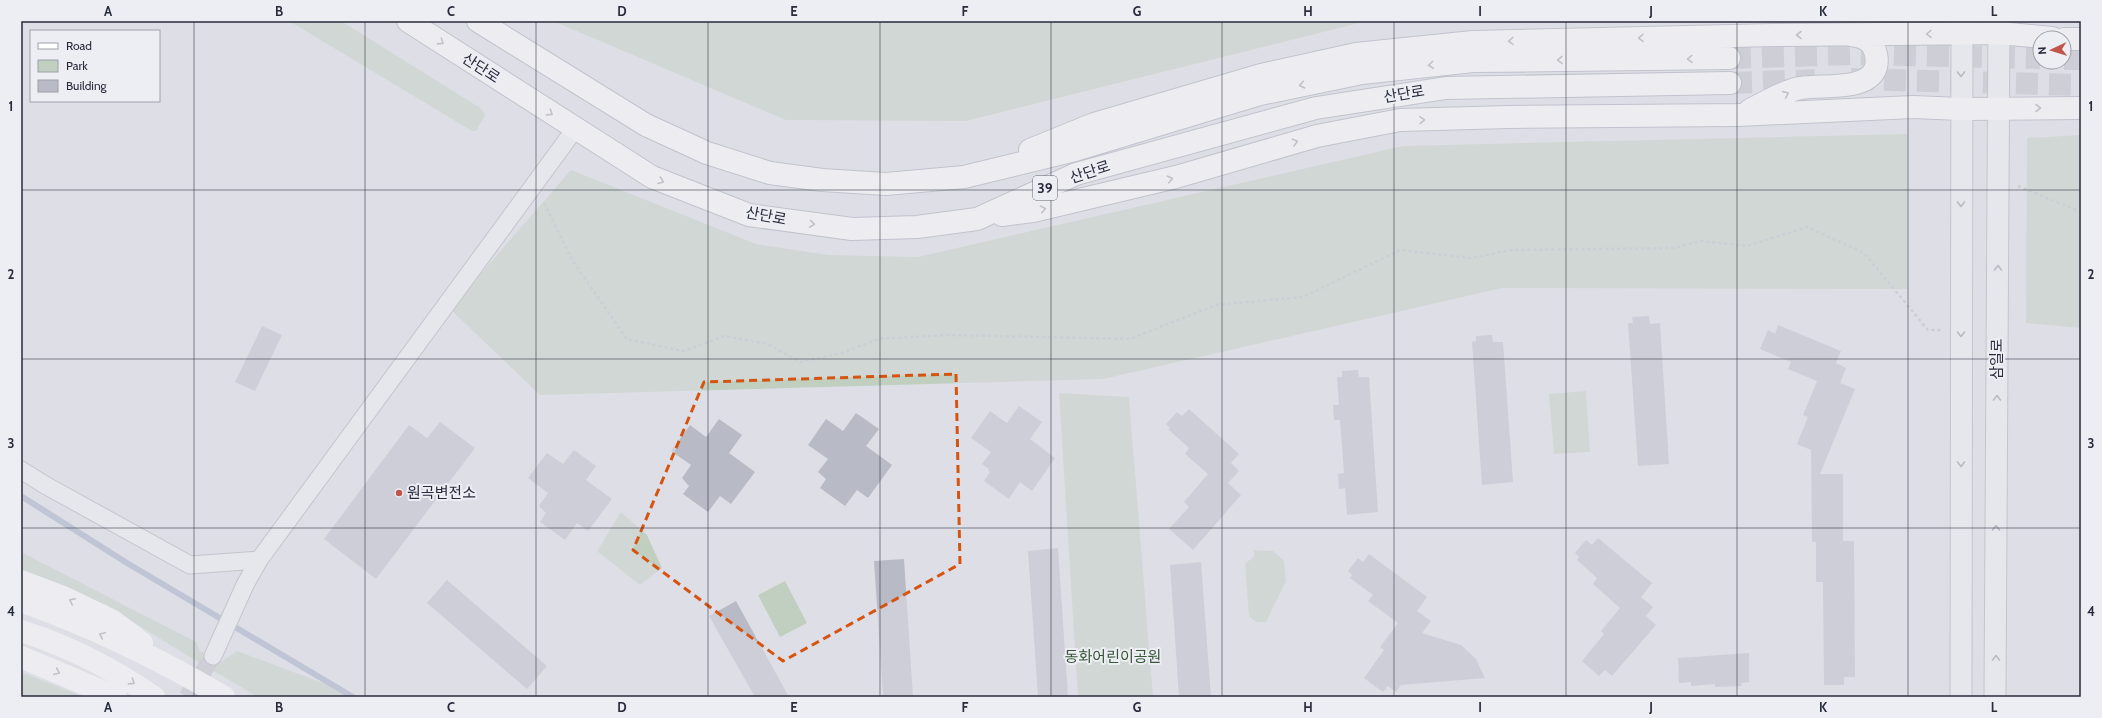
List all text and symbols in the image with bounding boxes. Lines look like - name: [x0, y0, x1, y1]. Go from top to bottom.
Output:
- text: A: [104, 3, 113, 19]
- text: B: [275, 3, 283, 19]
- text: C: [447, 3, 455, 19]
- text: D: [617, 3, 627, 19]
- text: E: [790, 3, 798, 19]
- text: F: [962, 3, 969, 19]
- text: G: [1133, 3, 1142, 19]
- text: H: [1303, 3, 1313, 19]
- text: I: [1478, 3, 1482, 19]
- text: J: [1648, 3, 1653, 19]
- text: K: [1819, 3, 1828, 19]
- text: L: [1991, 3, 1998, 19]
- legend: [30, 30, 160, 102]
- one-way arrow: [1926, 30, 1932, 38]
- north arrow: [2032, 30, 2072, 70]
- one-way arrow: [1796, 31, 1802, 39]
- one-way arrow: [1638, 34, 1644, 42]
- one-way arrow: [437, 37, 444, 45]
- one-way arrow: [1508, 37, 1514, 46]
- text: Road: [66, 38, 92, 53]
- text: N: [2035, 46, 2049, 55]
- street label: 산단로: [459, 49, 503, 87]
- one-way arrow: [1687, 55, 1693, 63]
- one-way arrow: [1557, 56, 1563, 64]
- text: Park: [66, 58, 88, 73]
- one-way arrow: [1428, 61, 1434, 70]
- one-way arrow: [1957, 71, 1965, 77]
- text: Building: [66, 78, 108, 93]
- one-way arrow: [1299, 80, 1305, 89]
- street label: 산단로: [1382, 82, 1426, 106]
- one-way arrow: [1782, 90, 1789, 98]
- text: 1: [9, 98, 13, 114]
- text: 1: [2089, 98, 2093, 114]
- one-way arrow: [2035, 104, 2041, 112]
- one-way arrow: [546, 108, 553, 115]
- one-way arrow: [1419, 115, 1425, 124]
- one-way arrow: [1291, 139, 1298, 147]
- street label: 산단로: [1068, 157, 1112, 187]
- one-way arrow: [1167, 175, 1173, 183]
- one-way arrow: [657, 176, 664, 184]
- road number: 39: [1033, 176, 1057, 200]
- one-way arrow: [1957, 201, 1965, 207]
- street label: 산단로: [744, 203, 788, 229]
- one-way arrow: [1040, 205, 1046, 213]
- one-way arrow: [809, 219, 815, 228]
- one-way arrow: [1994, 265, 2002, 271]
- text: 2: [8, 266, 15, 282]
- text: 2: [2088, 266, 2095, 282]
- one-way arrow: [1957, 331, 1965, 337]
- street label: 삼일로: [1988, 338, 2006, 380]
- one-way arrow: [1993, 395, 2001, 401]
- text: 3: [7, 435, 15, 451]
- text: 3: [2087, 435, 2095, 451]
- one-way arrow: [1957, 461, 1965, 467]
- place label: 원곡변전소: [407, 484, 476, 502]
- marker: 원곡변전소: [394, 488, 404, 498]
- one-way arrow: [1992, 525, 2000, 531]
- one-way arrow: [69, 598, 76, 606]
- text: 4: [7, 603, 15, 619]
- text: 4: [2087, 603, 2095, 619]
- one-way arrow: [99, 632, 107, 640]
- park label: 동화어린이공원: [1065, 648, 1161, 666]
- one-way arrow: [1992, 655, 2000, 661]
- one-way arrow: [53, 668, 60, 676]
- one-way arrow: [128, 677, 135, 685]
- text: A: [104, 699, 113, 715]
- text: B: [275, 699, 283, 715]
- text: C: [447, 699, 455, 715]
- text: D: [617, 699, 627, 715]
- text: E: [790, 699, 798, 715]
- text: F: [962, 699, 969, 715]
- text: G: [1133, 699, 1142, 715]
- text: H: [1303, 699, 1313, 715]
- text: I: [1478, 699, 1482, 715]
- text: J: [1648, 699, 1653, 715]
- text: K: [1819, 699, 1828, 715]
- text: L: [1991, 699, 1998, 715]

